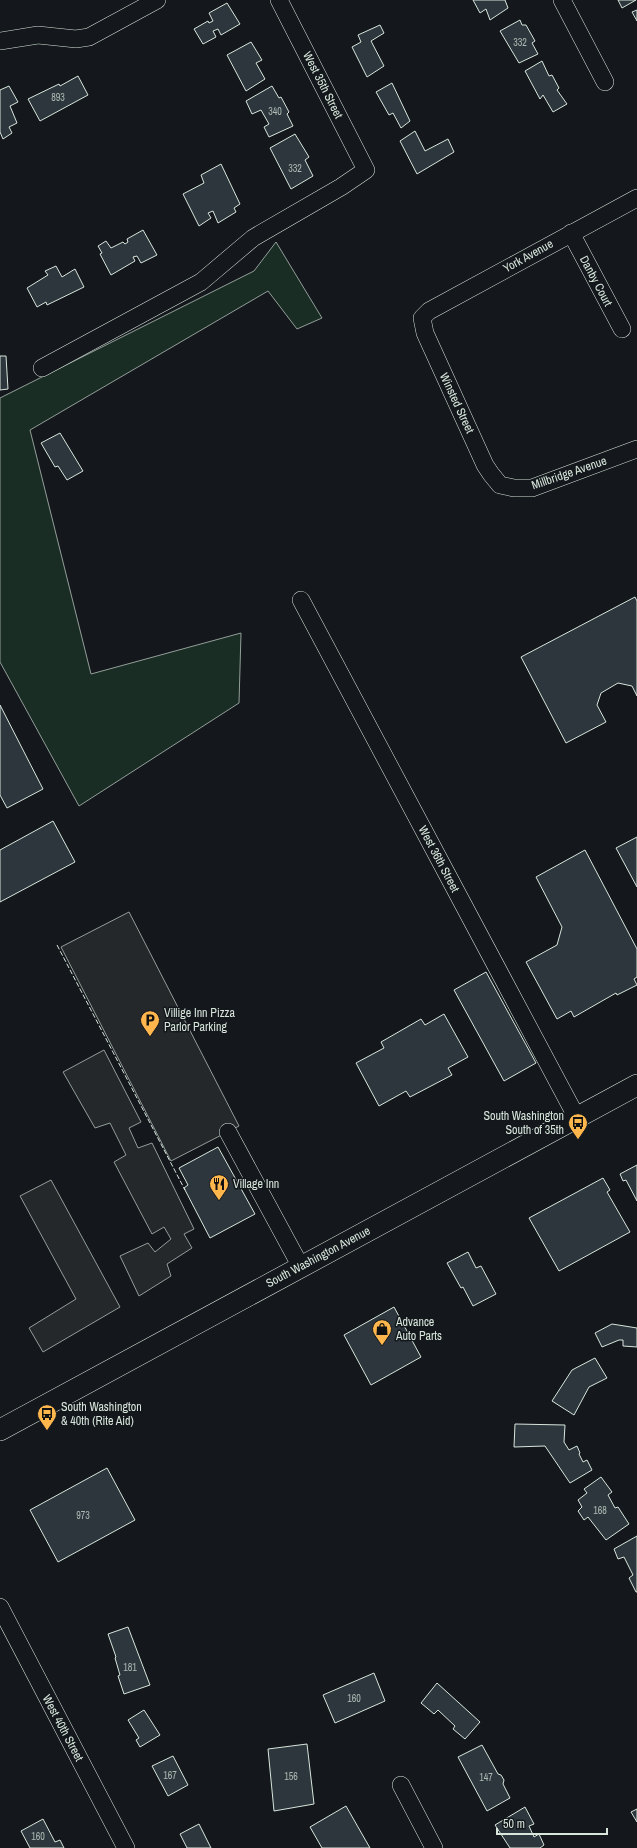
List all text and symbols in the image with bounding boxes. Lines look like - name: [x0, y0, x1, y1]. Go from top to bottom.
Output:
- house number: 332: [513, 36, 527, 49]
- street label: West 35th Street: [299, 49, 347, 121]
- house number: 893: [51, 91, 65, 104]
- house number: 340: [268, 105, 282, 118]
- house number: 332: [288, 162, 302, 175]
- street label: York Avenue: [500, 236, 556, 276]
- street label: Danby Court: [576, 253, 616, 309]
- street label: Winsted Street: [436, 370, 478, 436]
- street label: Millbridge Avenue: [529, 453, 609, 493]
- street label: West 36th Street: [415, 823, 463, 895]
- place label: Villige Inn Pizza Parlor Parking: [164, 1005, 235, 1035]
- parking icon: Villige Inn Pizza Parlor Parking: [139, 1009, 161, 1037]
- place label: South Washington South of 35th: [483, 1108, 564, 1138]
- bus stop icon: South Washington South of 35th: [567, 1112, 589, 1140]
- restaurant icon: Village Inn: [208, 1173, 230, 1201]
- place label: Village Inn: [233, 1176, 279, 1192]
- street label: South Washington Avenue: [263, 1223, 373, 1291]
- place label: Advance Auto Parts: [395, 1314, 442, 1344]
- shop icon: Advance Auto Parts: [371, 1318, 393, 1346]
- place label: South Washington & 40th (Rite Aid): [61, 1399, 142, 1429]
- bus stop icon: South Washington & 40th (Rite Aid): [36, 1403, 58, 1431]
- house number: 168: [593, 1504, 607, 1517]
- house number: 973: [76, 1509, 90, 1522]
- house number: 181: [123, 1661, 137, 1674]
- street label: West 40th Street: [39, 1692, 87, 1764]
- house number: 160: [347, 1692, 361, 1705]
- house number: 167: [163, 1769, 177, 1782]
- house number: 156: [284, 1770, 298, 1783]
- house number: 147: [479, 1771, 493, 1784]
- scale bar: [497, 1810, 607, 1836]
- text: 50 m: [503, 1816, 525, 1832]
- house number: 160: [31, 1830, 45, 1843]

